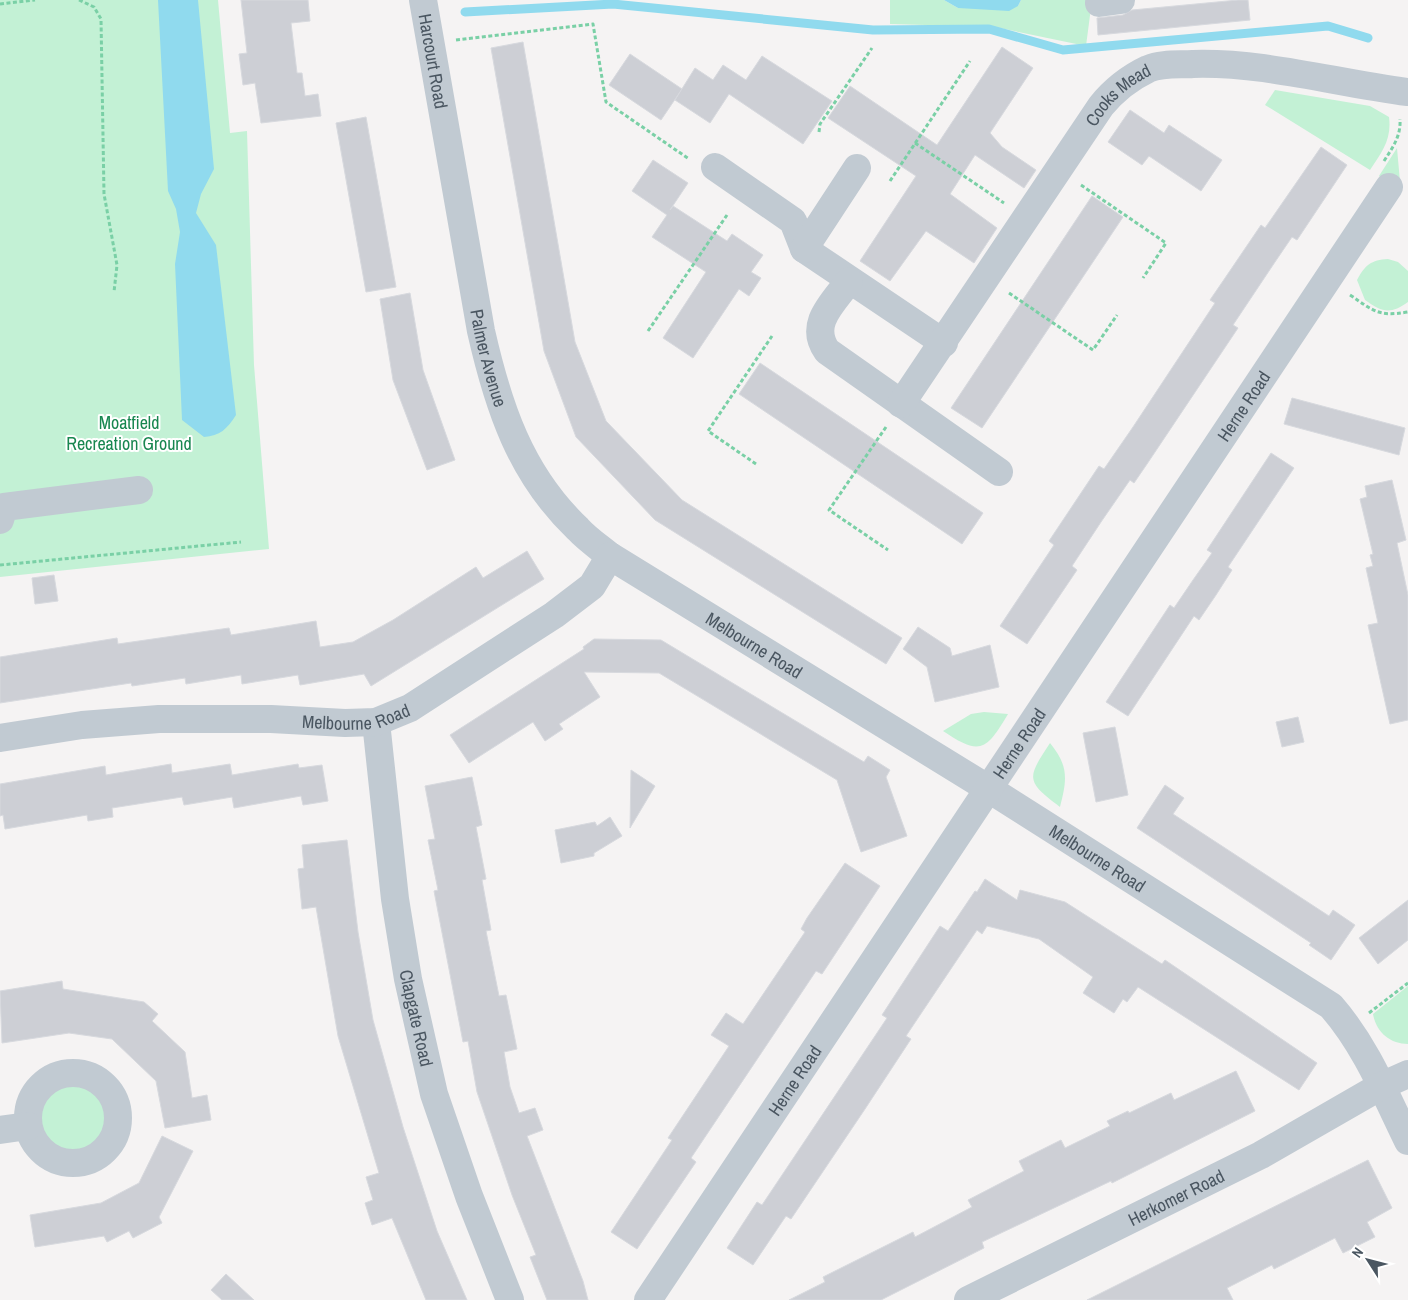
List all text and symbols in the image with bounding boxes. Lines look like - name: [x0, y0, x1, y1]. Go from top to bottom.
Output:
- street label: Harcourt Road: [413, 12, 454, 111]
- street label: Cooks Mead: [1079, 57, 1155, 131]
- street label: Palmer Avenue: [465, 307, 514, 410]
- street label: Herne Road: [1211, 366, 1276, 446]
- park label: Moatfield Recreation Ground: [66, 410, 192, 456]
- street label: Melbourne Road: [701, 606, 808, 684]
- street label: Melbourne Road: [301, 697, 413, 736]
- street label: Herne Road: [986, 703, 1051, 783]
- street label: Melbourne Road: [1045, 818, 1151, 898]
- street label: Clapgate Road: [394, 968, 440, 1069]
- street label: Herne Road: [762, 1040, 827, 1120]
- street label: Herkomer Road: [1124, 1163, 1228, 1231]
- north arrow: [1343, 1235, 1393, 1285]
- text: N: [1348, 1244, 1367, 1261]

